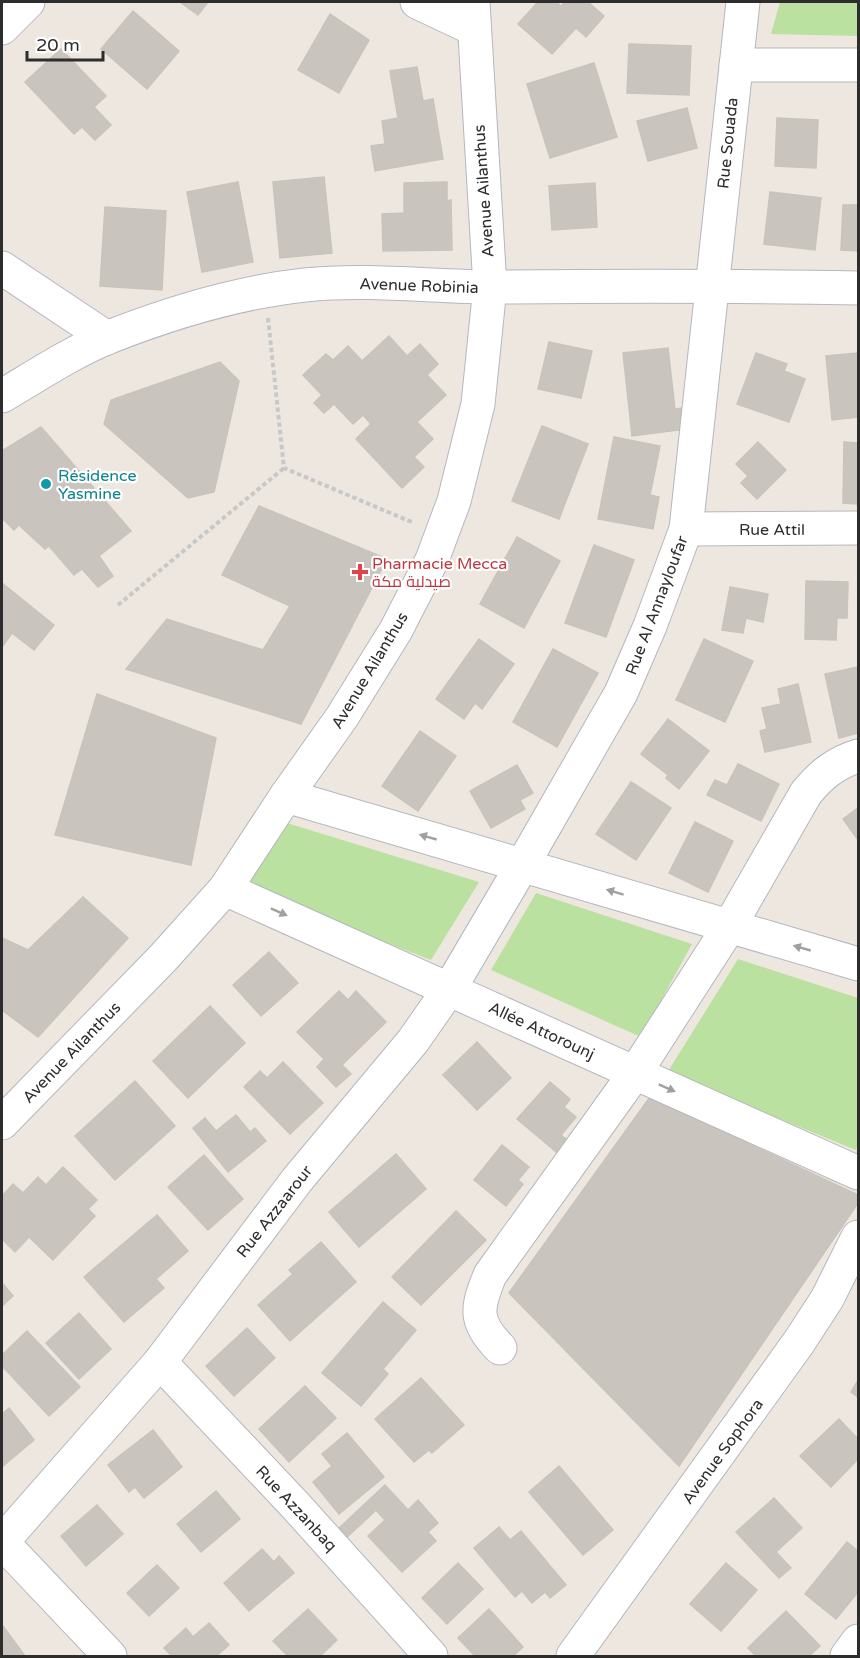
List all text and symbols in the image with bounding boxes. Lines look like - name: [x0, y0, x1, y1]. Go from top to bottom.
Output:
- scale bar: [27, 24, 104, 62]
- text: 20 m: [36, 34, 80, 56]
- street label: Rue Souada: [713, 96, 743, 190]
- street label: Avenue Ailanthus: [469, 124, 499, 258]
- street label: Avenue Robinia: [359, 274, 479, 298]
- place label: Résidence Yasmine: [58, 466, 137, 504]
- marker: Résidence Yasmine: [39, 477, 53, 491]
- street label: Rue Attil: [739, 520, 805, 540]
- street label: Rue Al Annayloufar: [621, 532, 693, 678]
- place label: Pharmacie Mecca صيدلية مكة: [372, 554, 507, 592]
- marker: Pharmacie Mecca صيدلية مكة: [353, 565, 367, 579]
- street label: Avenue Ailanthus: [327, 608, 413, 733]
- one-way arrow: [419, 832, 437, 841]
- one-way arrow: [606, 887, 624, 896]
- one-way arrow: [270, 908, 288, 918]
- one-way arrow: [793, 943, 811, 952]
- street label: Avenue Ailanthus: [18, 998, 125, 1107]
- street label: Allée Attorounj: [485, 998, 598, 1064]
- one-way arrow: [659, 1083, 676, 1092]
- street label: Rue Azzaarour: [233, 1161, 318, 1262]
- street label: Avenue Sophora: [678, 1395, 768, 1508]
- street label: Rue Azzanbaq: [251, 1462, 341, 1556]

